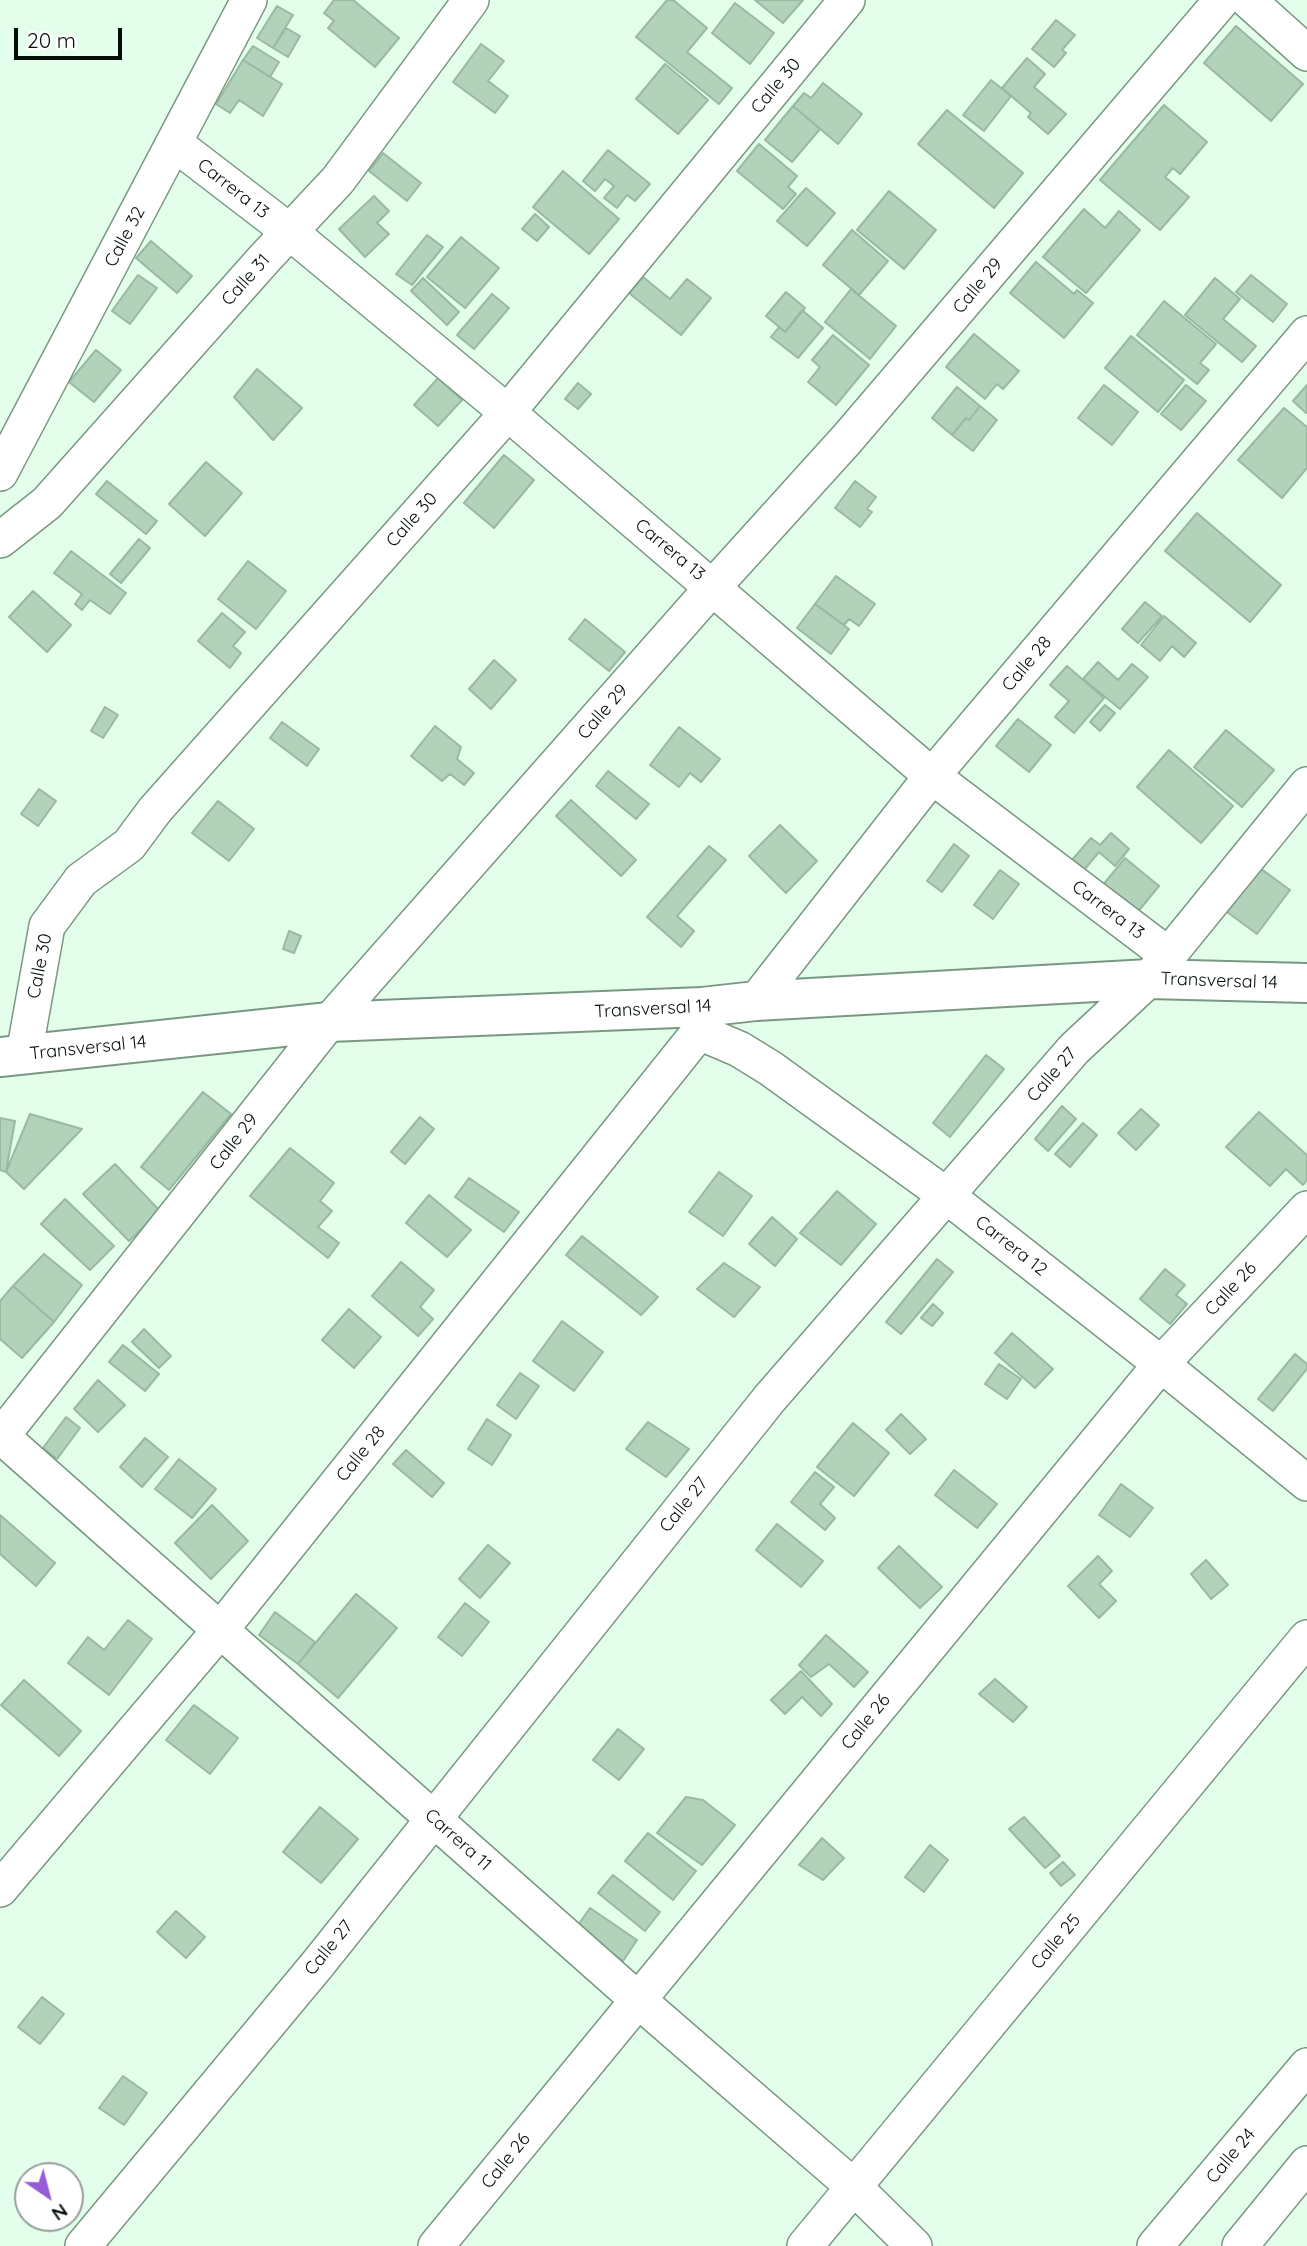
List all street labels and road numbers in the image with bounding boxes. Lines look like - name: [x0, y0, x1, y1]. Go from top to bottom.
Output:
- street label: Calle 30: [747, 54, 805, 118]
- street label: Carrera 13: [193, 154, 273, 224]
- street label: Calle 32: [100, 203, 150, 271]
- street label: Calle 31: [217, 250, 275, 310]
- street label: Calle 29: [949, 254, 1007, 318]
- street label: Calle 30: [382, 488, 442, 552]
- street label: Carrera 13: [631, 514, 709, 586]
- street label: Calle 28: [998, 632, 1056, 696]
- street label: Calle 29: [573, 680, 633, 744]
- street label: Carrera 13: [1068, 876, 1148, 944]
- street label: Calle 30: [23, 932, 57, 1000]
- street label: Transversal 14: [1160, 968, 1278, 994]
- street label: Transversal 14: [594, 995, 712, 1023]
- street label: Transversal 14: [29, 1031, 147, 1065]
- street label: Calle 27: [1023, 1043, 1081, 1107]
- street label: Calle 29: [205, 1109, 263, 1175]
- street label: Carrera 12: [971, 1211, 1051, 1281]
- street label: Calle 26: [1201, 1258, 1261, 1320]
- street label: Calle 28: [332, 1422, 390, 1486]
- street label: Calle 27: [655, 1473, 713, 1537]
- street label: Calle 26: [837, 1690, 895, 1754]
- street label: Carrera 11: [420, 1804, 496, 1876]
- street label: Calle 25: [1027, 1910, 1085, 1974]
- street label: Calle 27: [300, 1916, 358, 1980]
- street label: Calle 24: [1202, 2124, 1260, 2188]
- street label: Calle 26: [477, 2129, 535, 2193]

